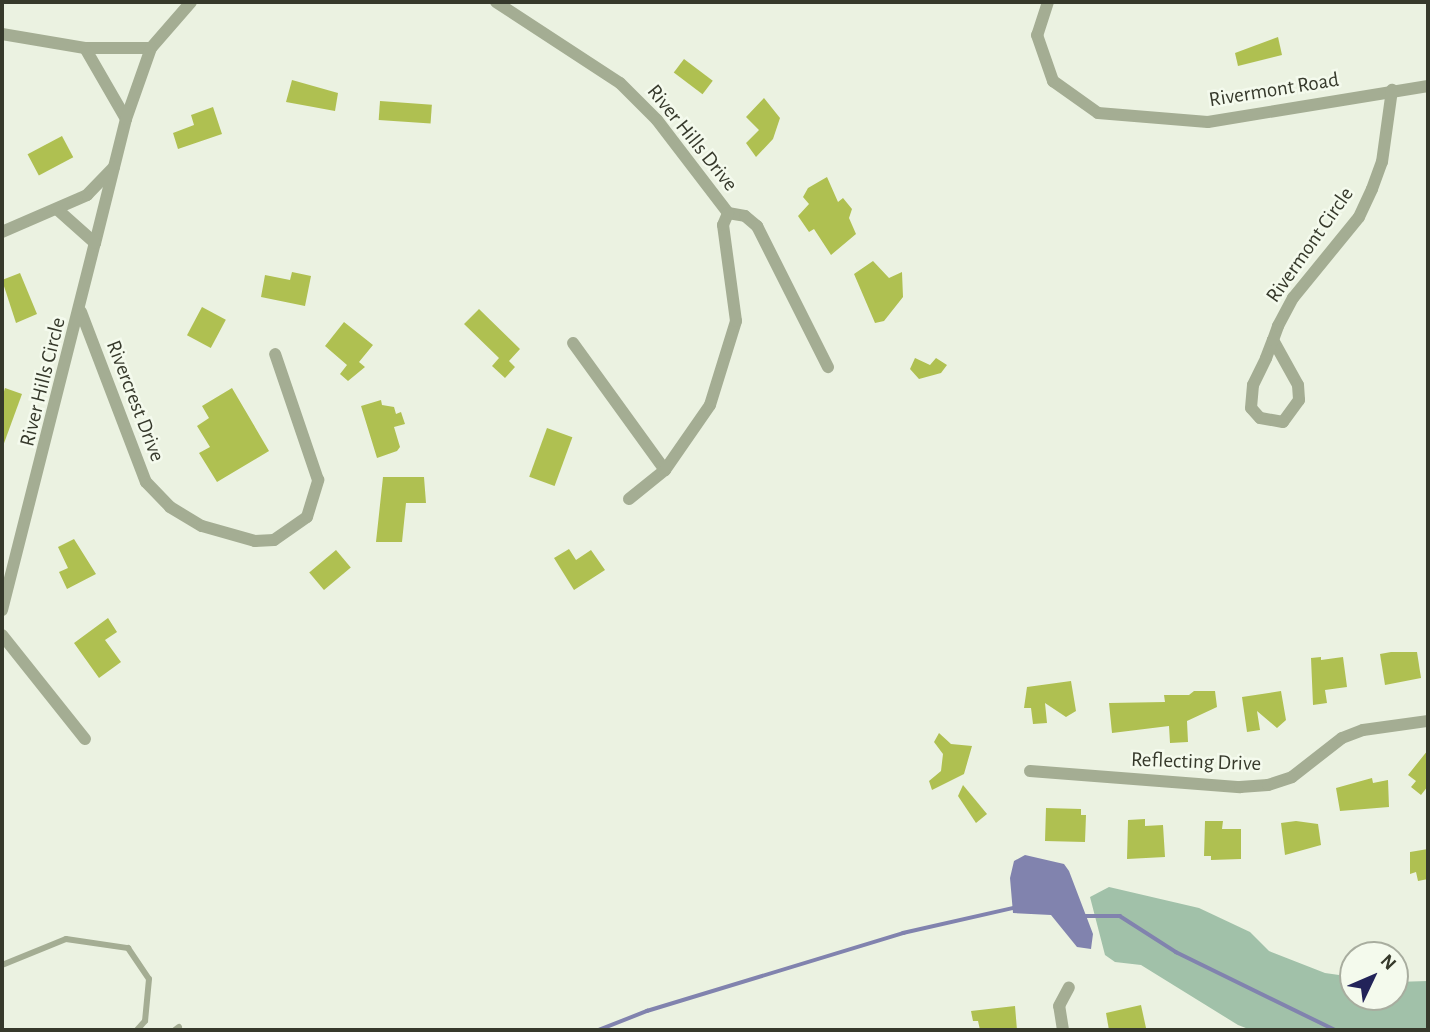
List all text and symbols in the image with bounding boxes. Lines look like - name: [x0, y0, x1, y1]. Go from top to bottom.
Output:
- street label: Rivermont Road: [1207, 67, 1341, 113]
- street label: River Hills Drive: [641, 80, 743, 196]
- street label: Rivermont Circle: [1261, 182, 1359, 308]
- street label: River Hills Circle: [15, 315, 71, 449]
- street label: Rivercrest Drive: [100, 337, 170, 465]
- street label: Reflecting Drive: [1130, 747, 1262, 777]
- north arrow: [1339, 941, 1409, 1011]
- text: N: [1377, 951, 1399, 974]

